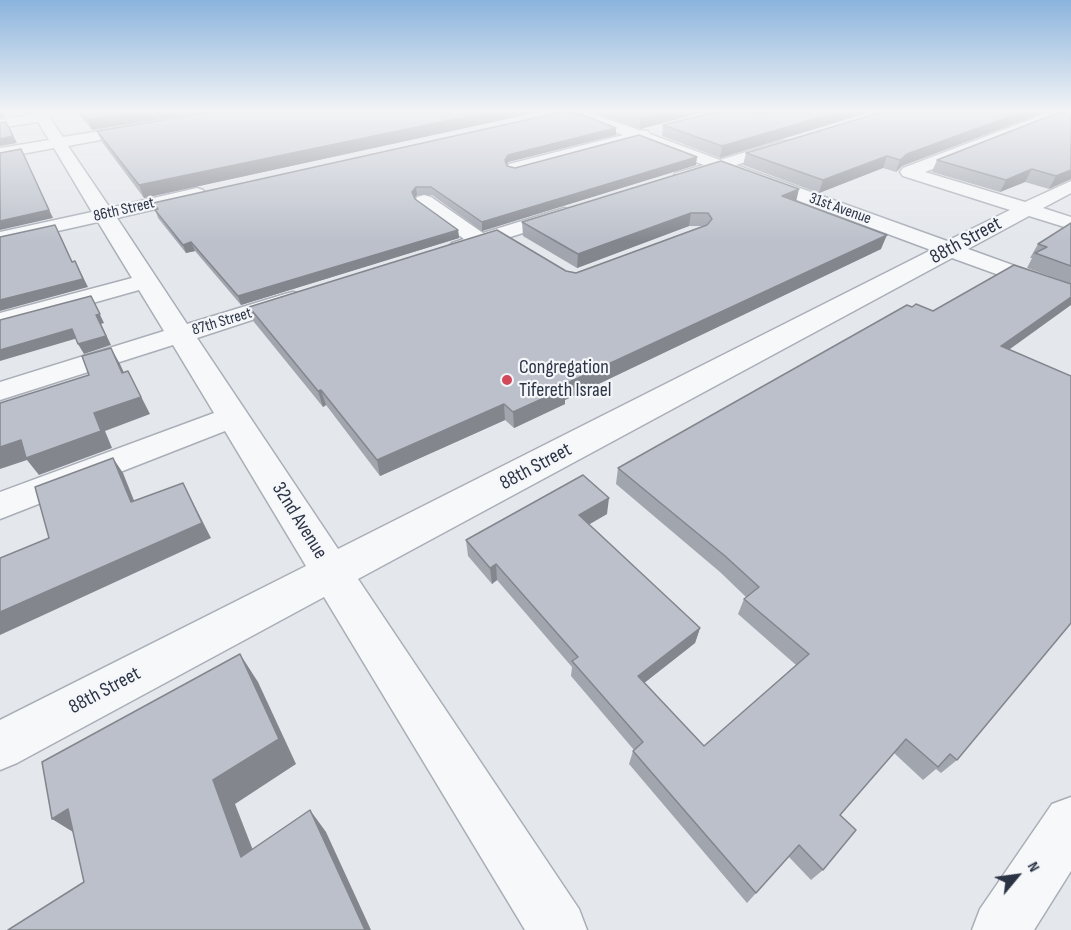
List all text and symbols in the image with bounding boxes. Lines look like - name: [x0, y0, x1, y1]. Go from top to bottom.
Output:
- street label: 31st Avenue: [806, 189, 874, 229]
- street label: 86th Street: [92, 194, 156, 226]
- street label: 88th Street: [926, 212, 1006, 270]
- street label: 87th Street: [190, 304, 254, 340]
- place label: Congregation Tifereth Israel: [519, 356, 612, 403]
- marker: Congregation Tifereth Israel: [500, 373, 514, 387]
- street label: 88th Street: [496, 438, 576, 496]
- street label: 32nd Avenue: [266, 478, 332, 564]
- street label: 88th Street: [65, 662, 145, 720]
- north arrow: [987, 846, 1047, 906]
- text: N: [1023, 859, 1044, 875]

